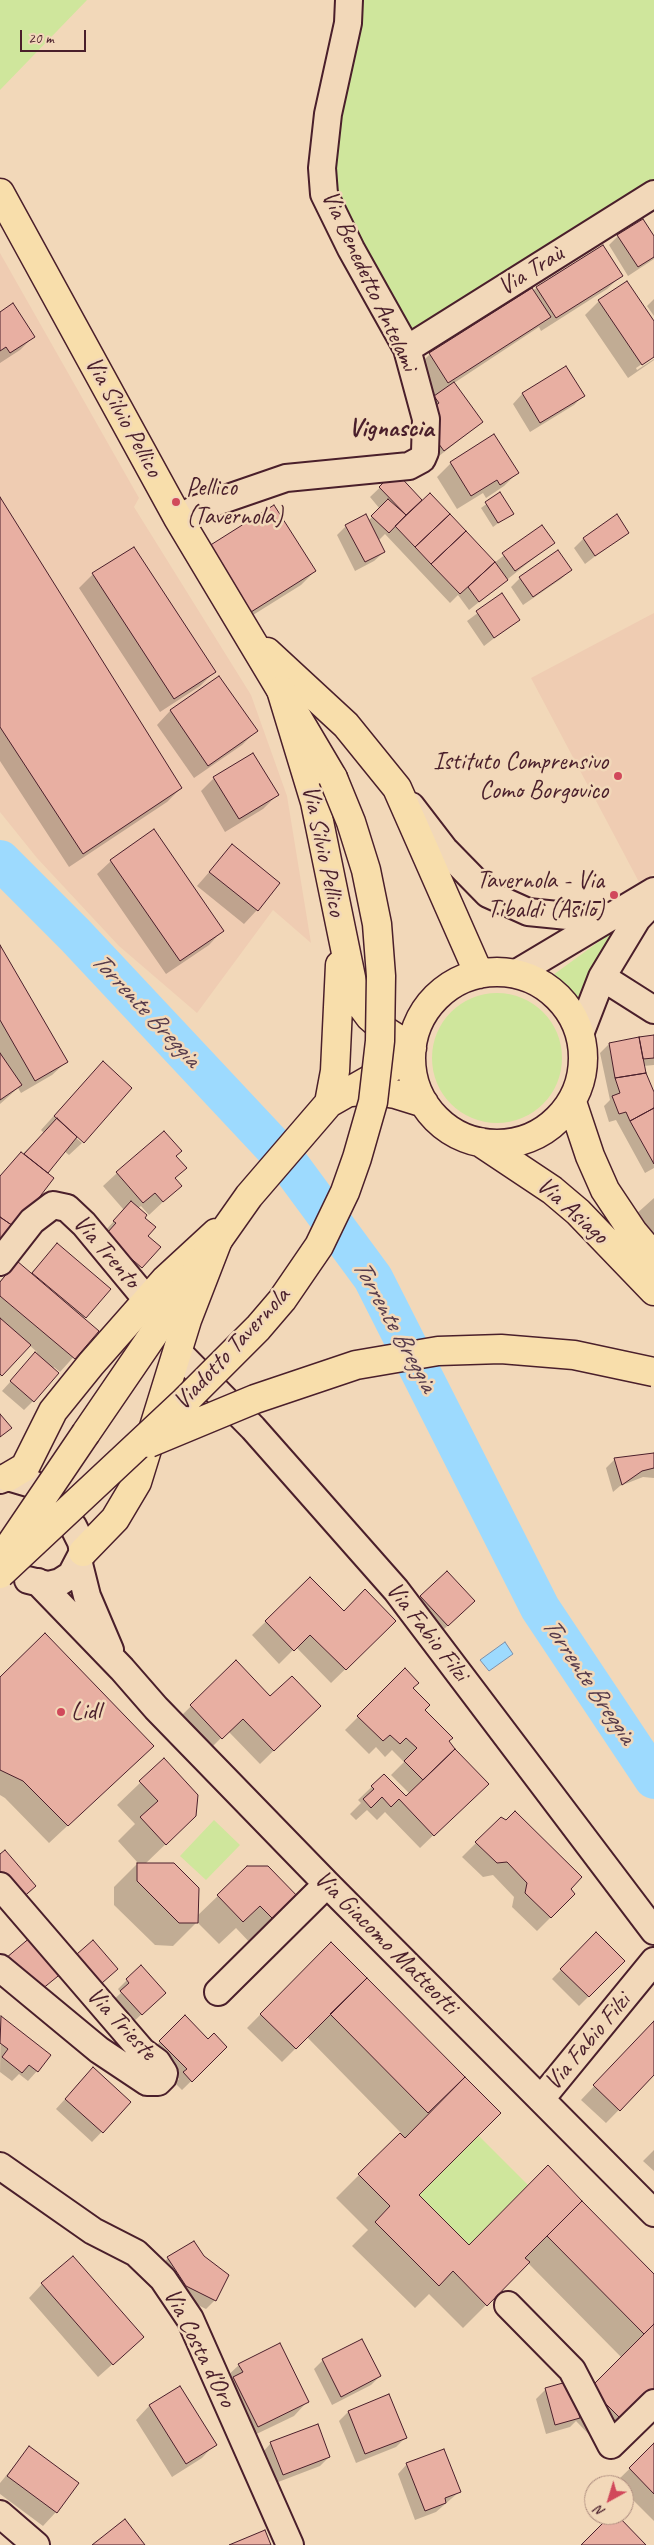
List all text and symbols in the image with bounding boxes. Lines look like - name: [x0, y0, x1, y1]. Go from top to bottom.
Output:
- scale bar: [22, 20, 89, 52]
- text: 20 m: [28, 29, 54, 48]
- street label: Via Benedetto Antelami: [314, 186, 424, 376]
- street label: Via Traù: [493, 239, 569, 303]
- street label: Via Silvio Pellico: [78, 352, 168, 482]
- district label: Vignascia: [348, 413, 434, 445]
- place label: Pellico (Tavernola): [186, 473, 283, 532]
- marker: Pellico (Tavernola): [170, 496, 182, 508]
- place label: Istituto Comprensivo Como Borgovico: [433, 747, 608, 806]
- marker: Istituto Comprensivo Como Borgovico: [612, 770, 624, 782]
- street label: Via Silvio Pellico: [294, 783, 352, 919]
- place label: Tavernola - Via Tibaldi (Asilo): [477, 866, 604, 925]
- marker: Tavernola - Via Tibaldi (Asilo): [608, 889, 620, 901]
- water label: Torrente Breggia: [84, 946, 206, 1074]
- street label: Via Asiago: [530, 1171, 614, 1251]
- street label: Via Trento: [66, 1209, 146, 1295]
- water label: Torrente Breggia: [345, 1254, 443, 1398]
- street label: Viadotto Tavernola: [167, 1281, 297, 1417]
- street label: Via Fabio Filzi: [379, 1576, 475, 1688]
- water label: Torrente Breggia: [534, 1612, 642, 1750]
- place label: Lidl: [71, 1697, 101, 1727]
- marker: Lidl: [55, 1706, 67, 1718]
- street label: Via Giacomo Matteotti: [308, 1865, 464, 2021]
- street label: Via Trieste: [80, 1981, 162, 2067]
- street label: Via Fabio Filzi: [539, 1987, 637, 2097]
- street label: Via Costa d'Oro: [156, 2284, 242, 2412]
- north arrow: [584, 2475, 634, 2525]
- text: N: [591, 2502, 609, 2521]

